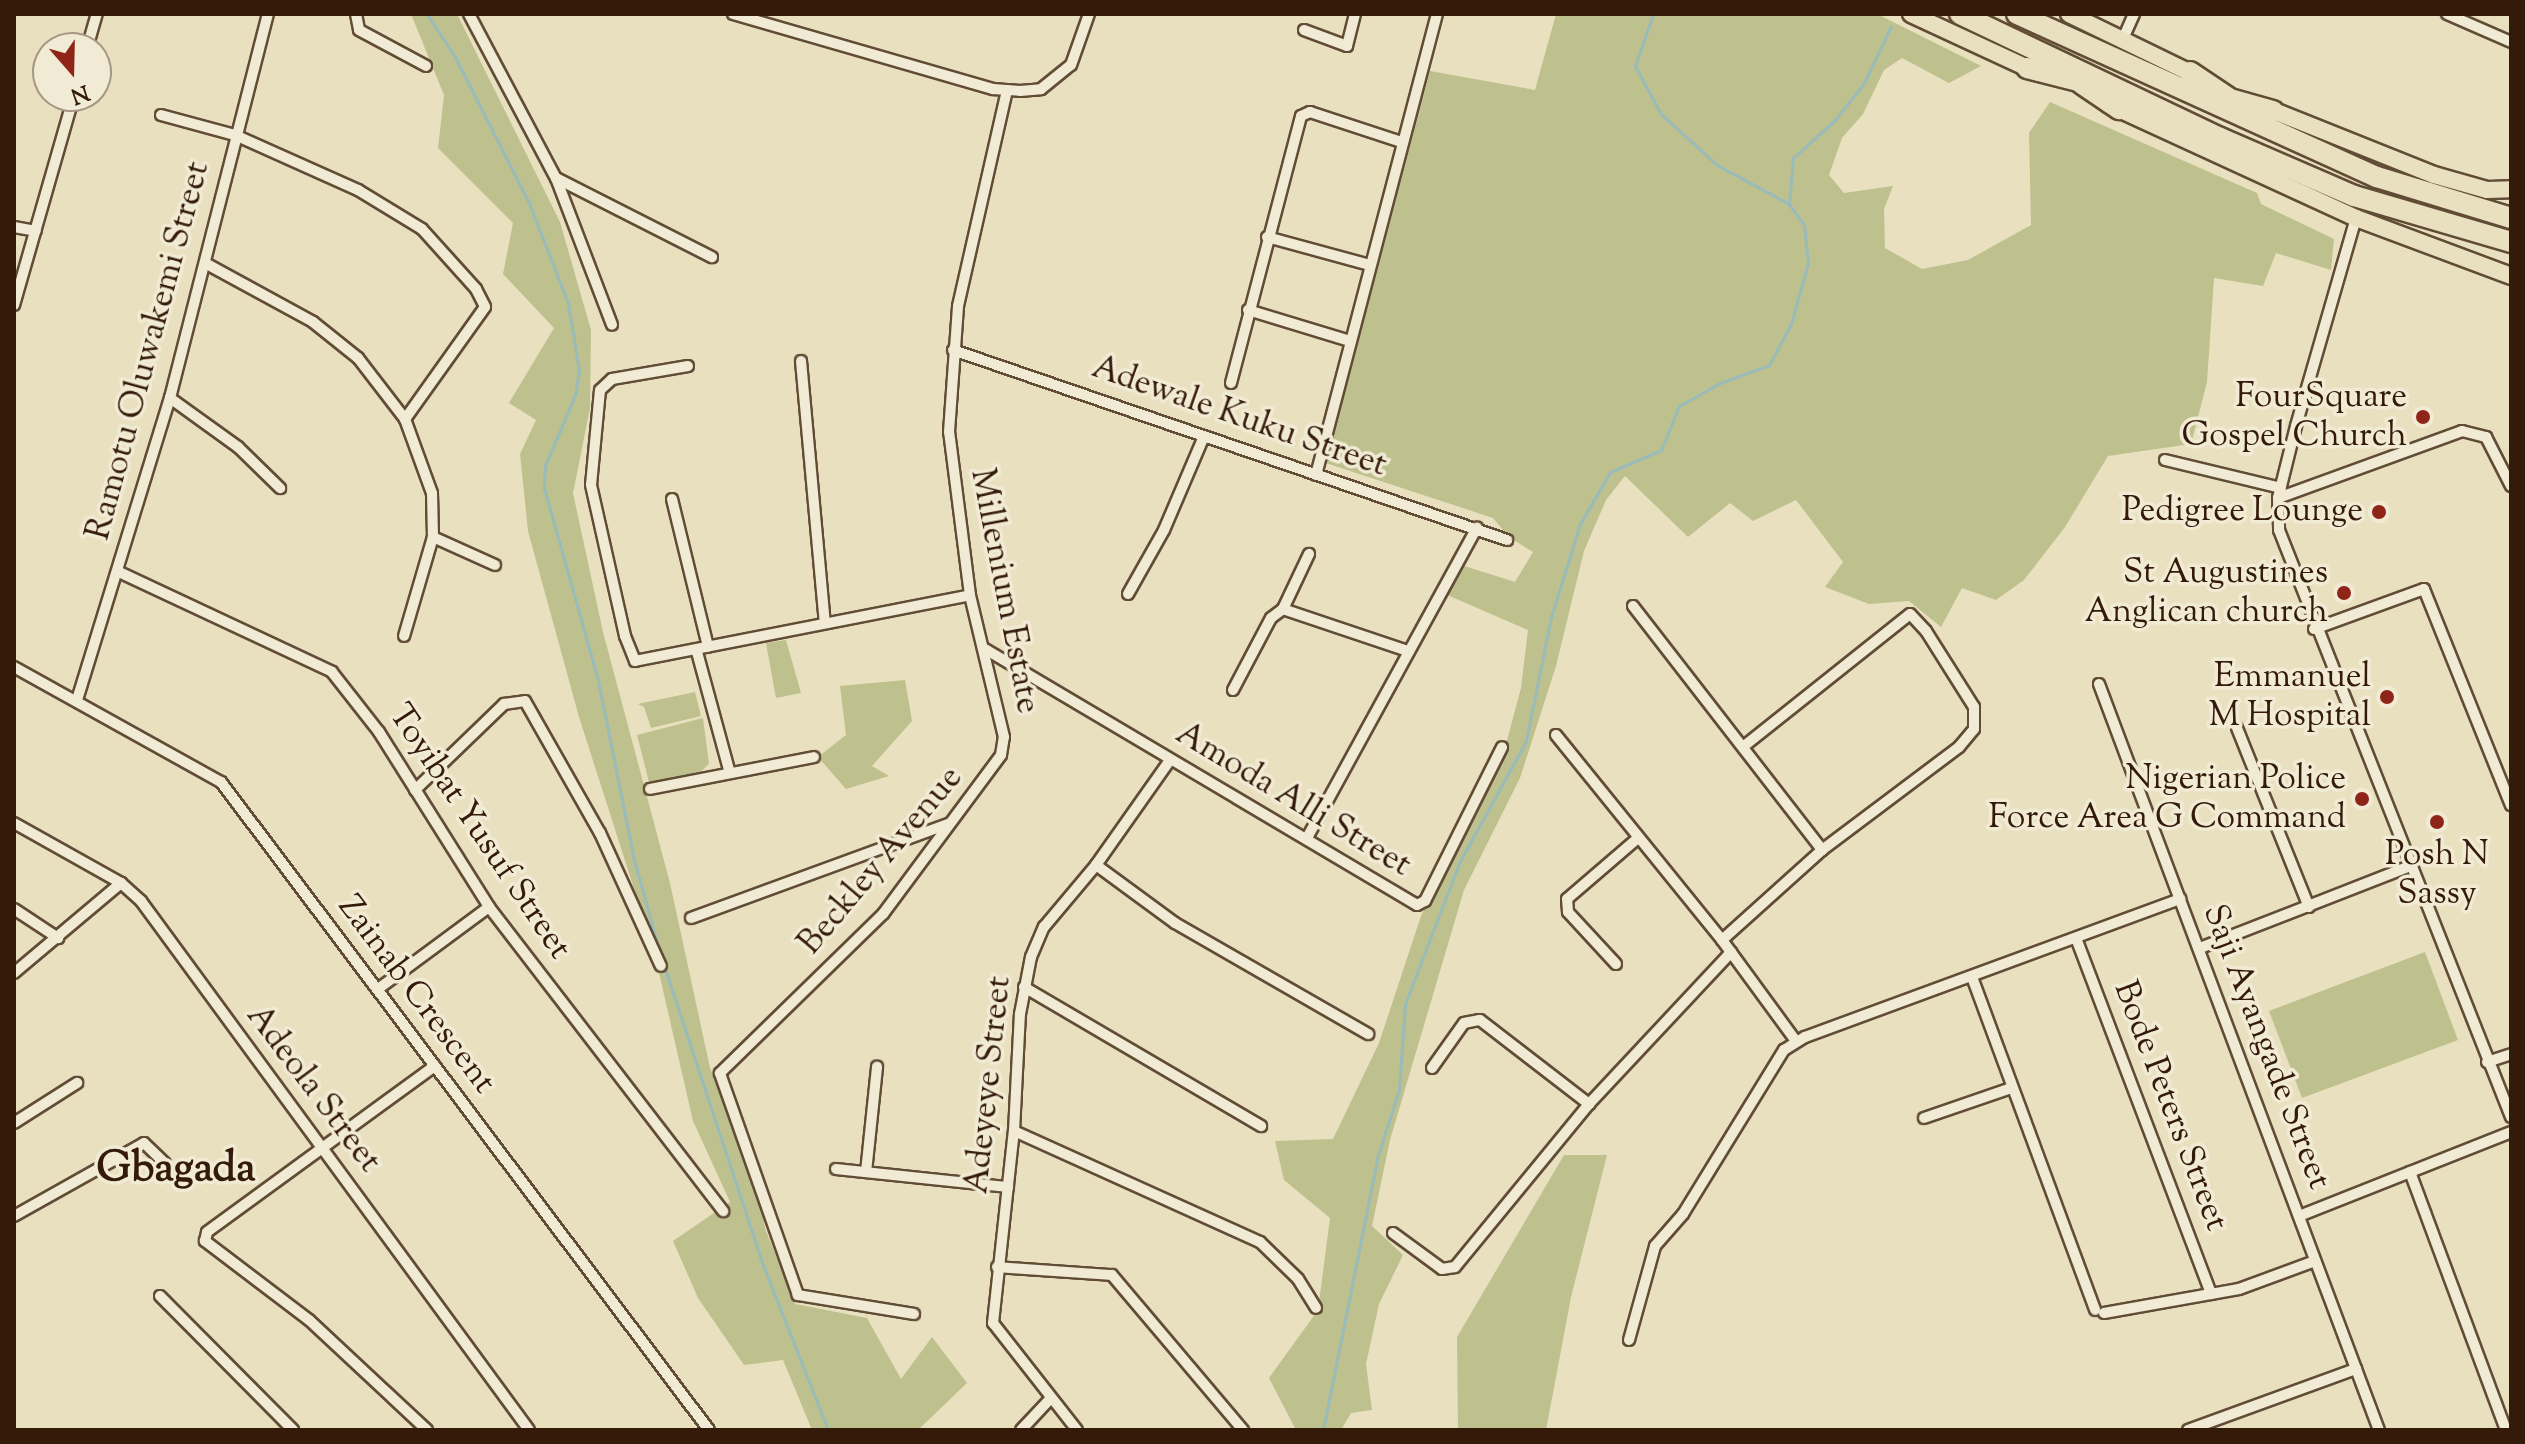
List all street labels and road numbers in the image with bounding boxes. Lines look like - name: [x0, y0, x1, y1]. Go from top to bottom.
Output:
- street label: Ramotu Oluwakemi Street: [79, 157, 219, 545]
- street label: Adewale Kuku Street: [1086, 347, 1392, 487]
- street label: Millenium Estate: [960, 465, 1048, 717]
- street label: Toyibat Yusuf Street: [379, 697, 579, 967]
- street label: Amoda Alli Street: [1168, 714, 1418, 886]
- street label: Beckley Avenue: [790, 759, 972, 963]
- street label: Zainab Crescent: [328, 888, 504, 1102]
- street label: Saji Ayangade Street: [2193, 899, 2339, 1195]
- street label: Adeyeye Street: [957, 974, 1021, 1196]
- street label: Bode Peters Street: [2104, 975, 2236, 1237]
- street label: Adeola Street: [237, 997, 389, 1181]

